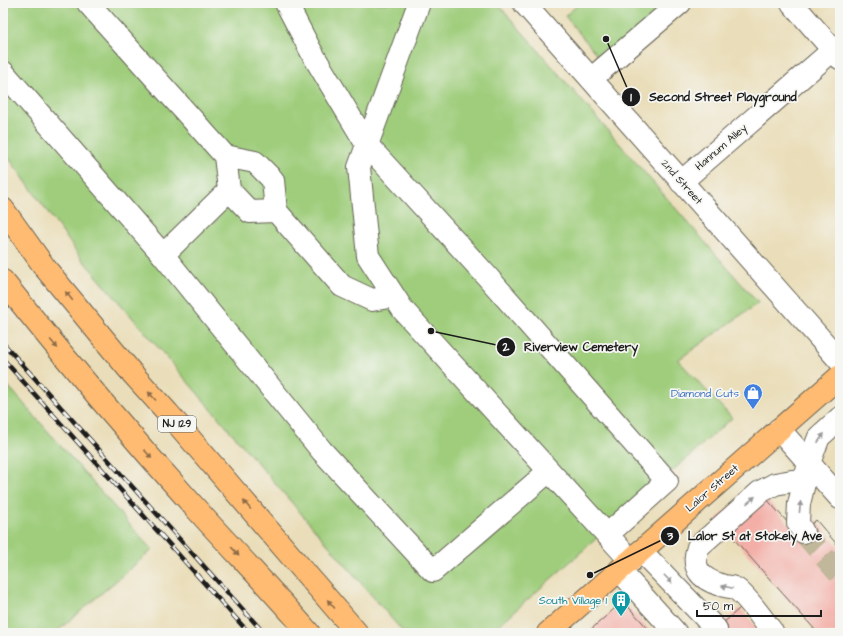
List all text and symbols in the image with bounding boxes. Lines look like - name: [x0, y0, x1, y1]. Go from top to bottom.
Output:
- callout: Second Street Playground: [621, 85, 805, 109]
- text: 1: [630, 89, 632, 106]
- text: Second Street Playground: [648, 89, 798, 108]
- street label: Hannum Alley: [692, 120, 751, 175]
- street label: 2nd Street: [658, 156, 707, 208]
- one-way arrow: [64, 291, 73, 302]
- callout: Riverview Cemetery: [496, 335, 646, 359]
- one-way arrow: [49, 339, 58, 349]
- text: 2: [502, 339, 510, 356]
- text: Riverview Cemetery: [524, 339, 638, 357]
- shop icon: Diamond Cuts: [742, 382, 764, 410]
- place label: Diamond Cuts: [671, 386, 739, 401]
- one-way arrow: [148, 391, 157, 401]
- road number: NJ 129: [158, 416, 196, 432]
- one-way arrow: [817, 433, 825, 443]
- one-way arrow: [143, 448, 152, 459]
- street label: Lalor Street: [682, 460, 742, 515]
- one-way arrow: [747, 496, 756, 505]
- one-way arrow: [242, 499, 251, 510]
- one-way arrow: [796, 501, 803, 513]
- callout: Lalor St at Stokely Ave: [660, 524, 830, 548]
- text: 3: [666, 528, 674, 545]
- text: Lalor St at Stokely Ave: [688, 528, 823, 546]
- one-way arrow: [230, 545, 239, 556]
- one-way arrow: [664, 574, 673, 584]
- one-way arrow: [721, 583, 733, 589]
- building icon: South Village 1: [610, 589, 632, 617]
- scale bar: [697, 592, 821, 618]
- place label: South Village 1: [539, 593, 608, 609]
- text: 50 m: [703, 598, 734, 615]
- one-way arrow: [327, 599, 336, 608]

